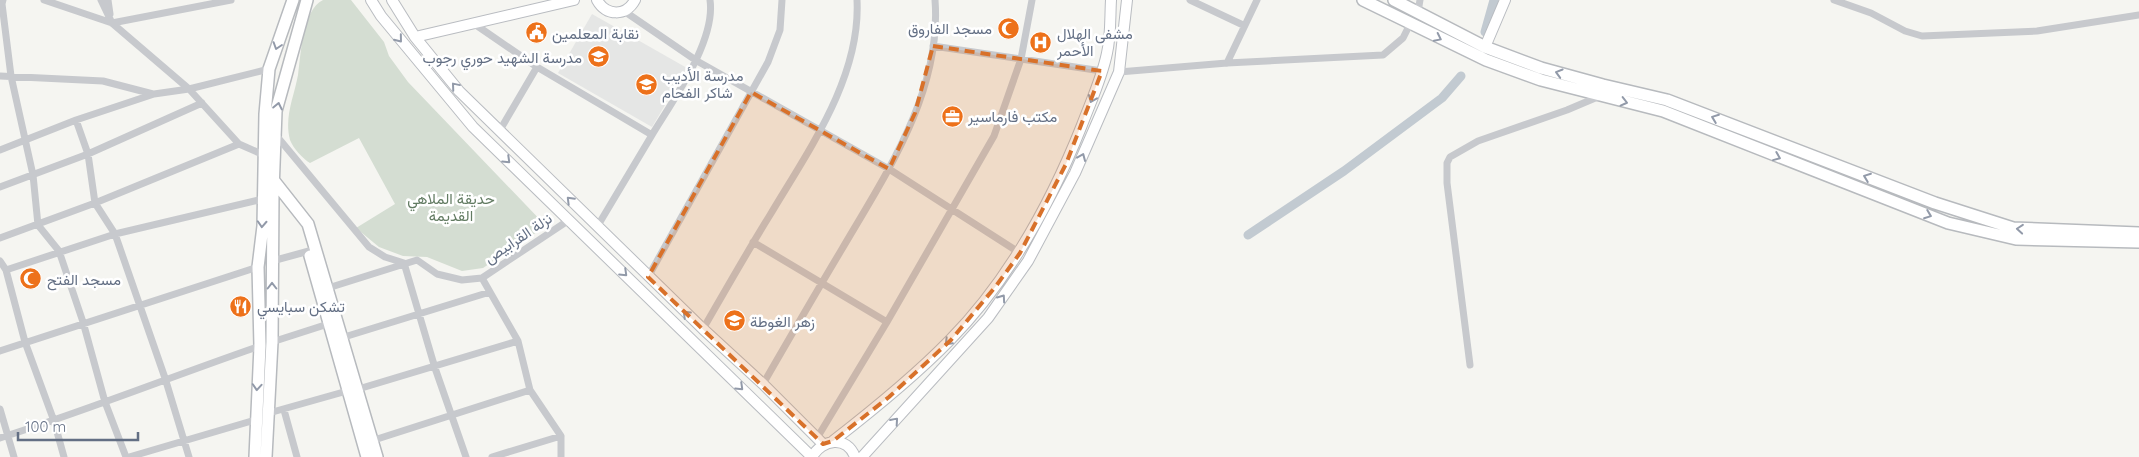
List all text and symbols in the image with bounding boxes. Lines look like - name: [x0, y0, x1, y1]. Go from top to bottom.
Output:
- mosque icon: مسجد الفاروق: [996, 16, 1020, 40]
- place label: مسجد الفاروق: [908, 19, 992, 38]
- public building icon: نقابة المعلمين: [524, 21, 548, 45]
- place label: نقابة المعلمين: [552, 24, 639, 44]
- place label: مشفى الهلال الأحمر: [1056, 24, 1133, 60]
- hospital icon: مشفى الهلال الأحمر: [1029, 30, 1053, 54]
- one-way arrow: [1432, 32, 1441, 42]
- one-way arrow: [394, 33, 402, 42]
- one-way arrow: [273, 41, 283, 50]
- school or university icon: مدرسة الشهيد حوري رجوب: [586, 45, 610, 69]
- place label: مدرسة الشهيد حوري رجوب: [423, 48, 582, 71]
- place label: مدرسة الأديب شاكر الفحام: [662, 66, 743, 103]
- one-way arrow: [1555, 68, 1564, 79]
- school or university icon: مدرسة الأديب شاكر الفحام: [634, 72, 658, 96]
- one-way arrow: [452, 82, 461, 91]
- one-way arrow: [1088, 94, 1099, 103]
- one-way arrow: [1619, 96, 1627, 106]
- one-way arrow: [272, 102, 283, 111]
- office icon: مكتب فارماسير: [940, 104, 964, 128]
- place label: مكتب فارماسير: [967, 107, 1057, 126]
- one-way arrow: [1711, 114, 1720, 124]
- one-way arrow: [1772, 151, 1780, 161]
- one-way arrow: [502, 154, 511, 163]
- one-way arrow: [1077, 154, 1087, 162]
- one-way arrow: [1863, 173, 1871, 183]
- park label: حديقة الملاهي القديمة: [407, 189, 495, 225]
- one-way arrow: [567, 197, 576, 206]
- street label: نزلة القرابيص: [480, 208, 556, 268]
- one-way arrow: [1923, 209, 1932, 220]
- one-way arrow: [257, 221, 268, 229]
- one-way arrow: [2016, 223, 2024, 234]
- mosque icon: مسجد الفتح: [19, 267, 43, 291]
- one-way arrow: [618, 268, 627, 277]
- place label: مسجد الفتح: [47, 270, 121, 291]
- one-way arrow: [267, 282, 277, 290]
- restaurant icon: تشكن سبايسي: [229, 294, 253, 318]
- one-way arrow: [996, 294, 1005, 304]
- place label: تشكن سبايسي: [257, 297, 345, 320]
- school or university icon: زهر الغوطة: [722, 309, 746, 333]
- one-way arrow: [683, 311, 692, 320]
- place label: زهر الغوطة: [750, 312, 815, 331]
- one-way arrow: [945, 336, 954, 345]
- one-way arrow: [735, 381, 744, 390]
- one-way arrow: [252, 383, 263, 391]
- scale bar: [18, 410, 138, 442]
- text: 100 m: [25, 417, 66, 436]
- one-way arrow: [889, 417, 898, 426]

